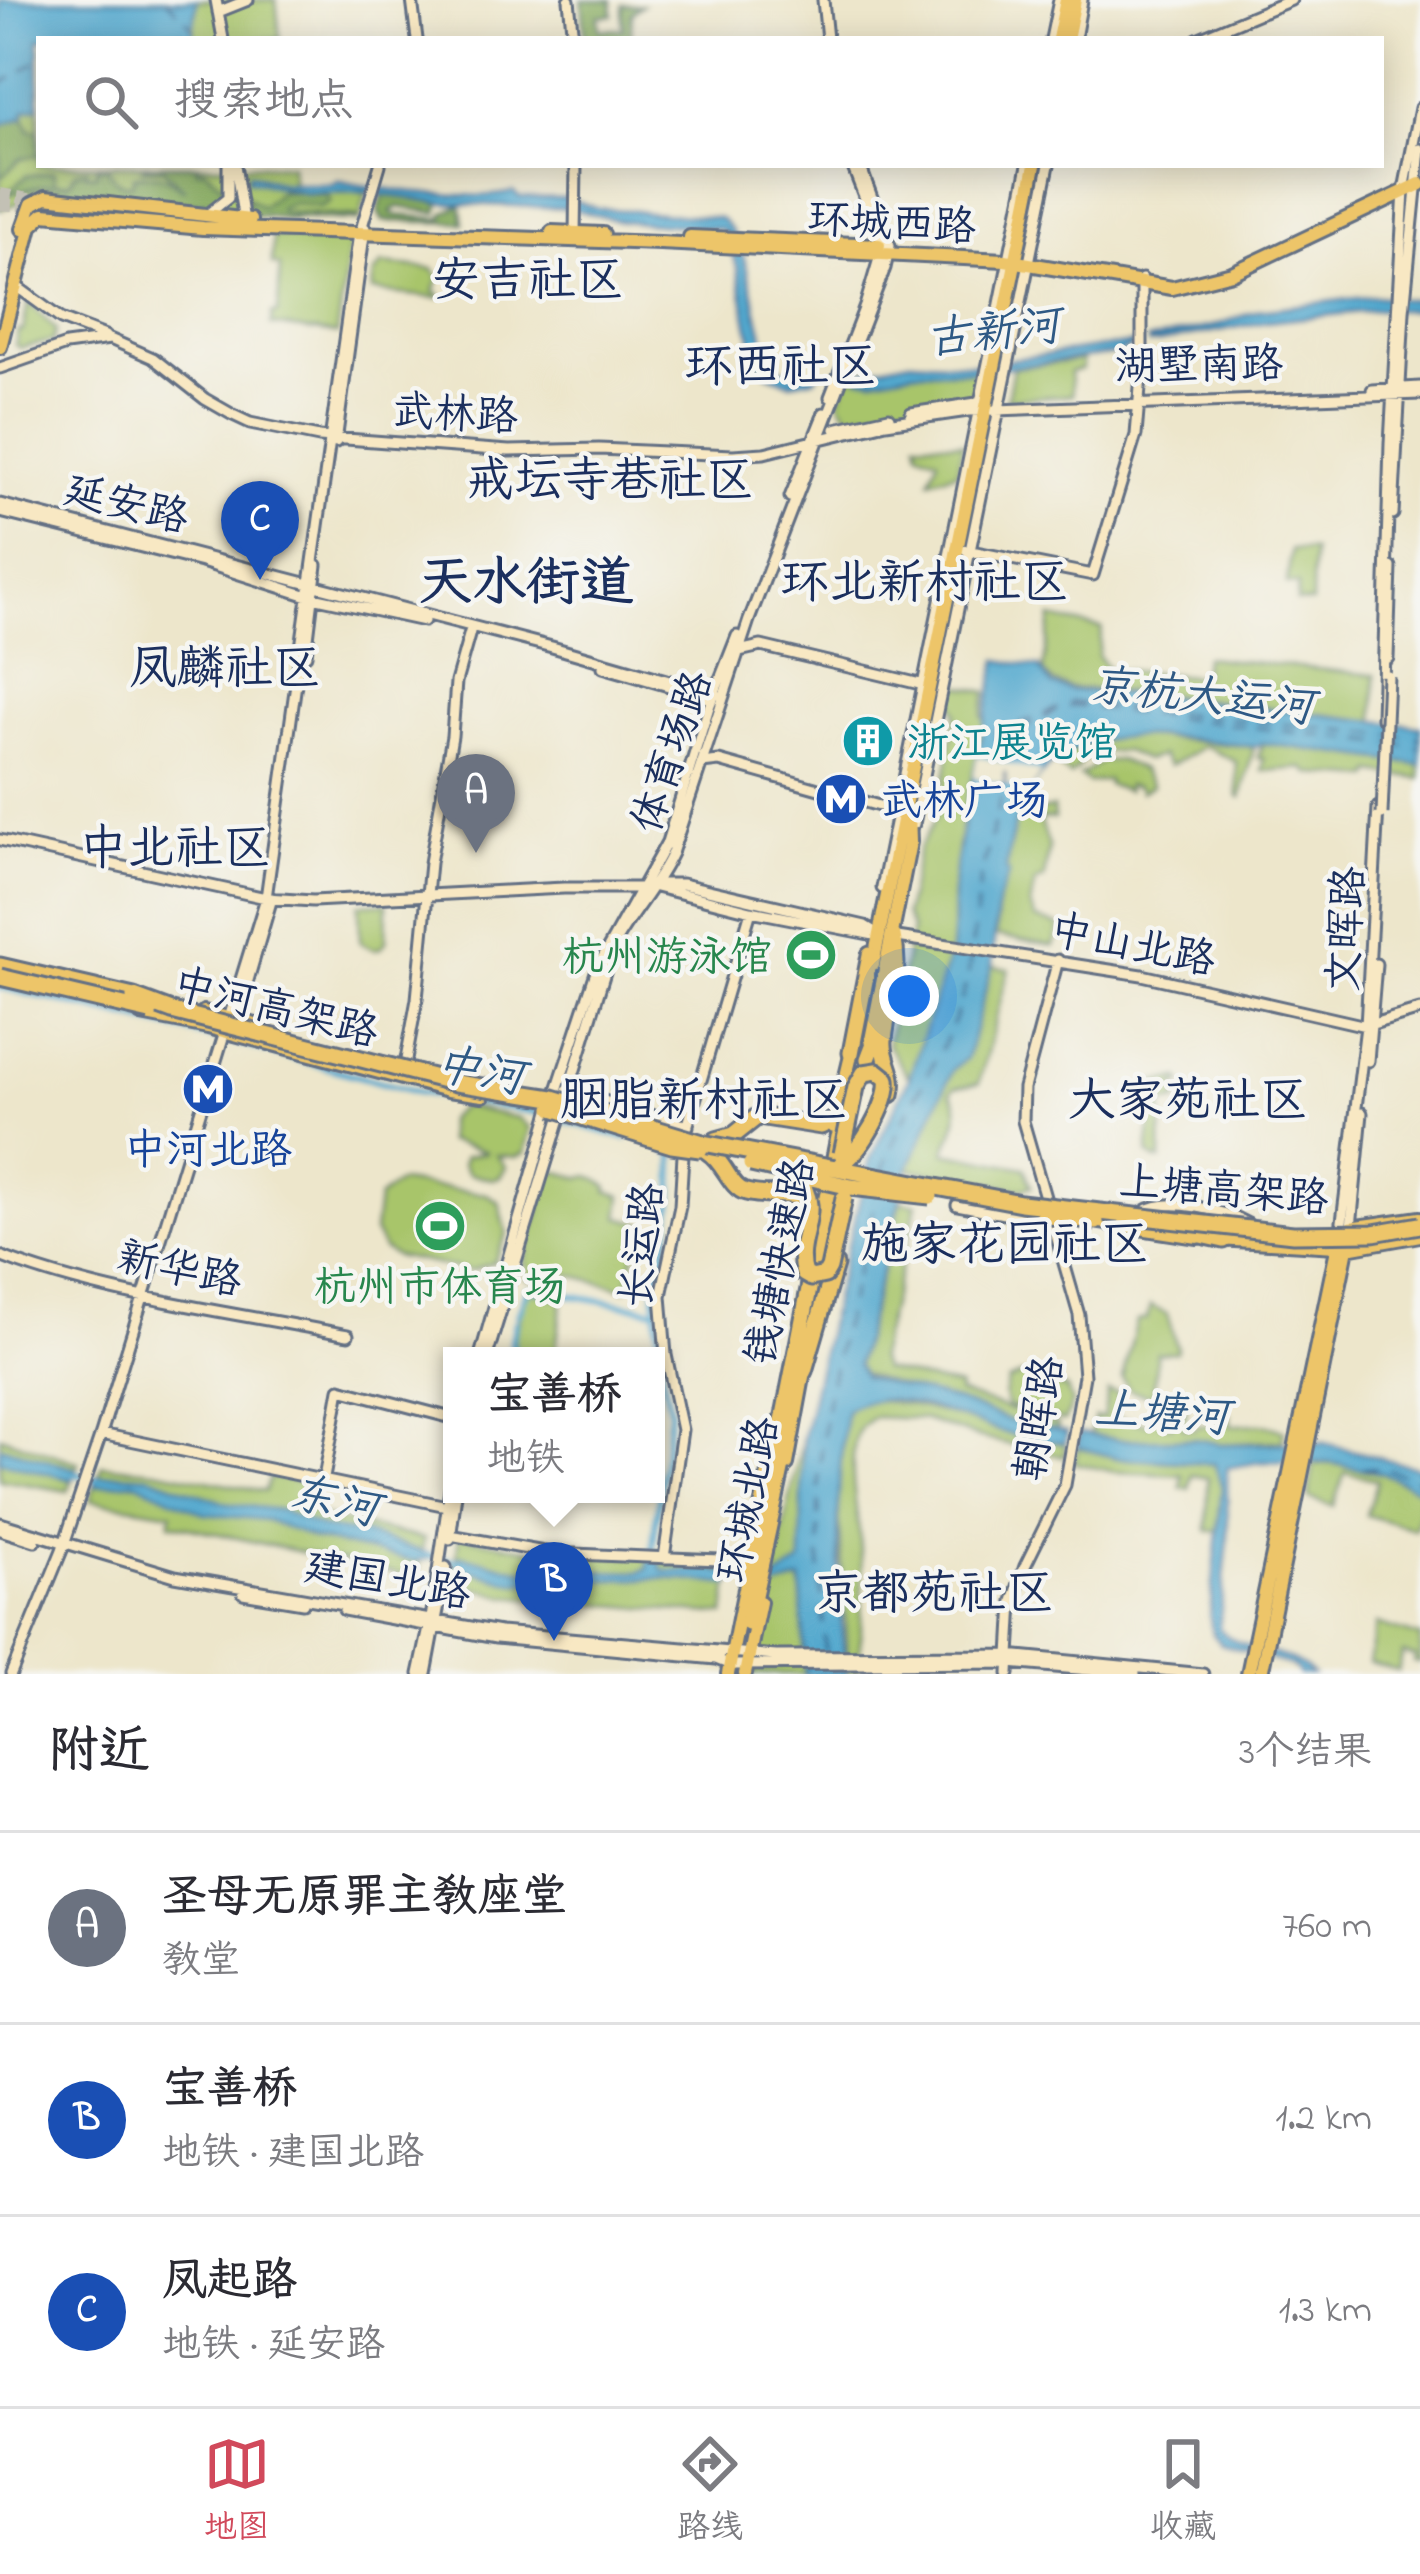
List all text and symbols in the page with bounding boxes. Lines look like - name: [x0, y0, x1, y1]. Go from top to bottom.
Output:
- search box: [36, 36, 1384, 168]
- icon: search: [78, 69, 144, 135]
- text: 搜索地点: [174, 70, 354, 136]
- street label: 环城西路: [806, 191, 977, 260]
- district label: 安吉社区: [432, 248, 624, 318]
- water label: 古新河: [923, 294, 1071, 375]
- district label: 环西社区: [685, 334, 877, 404]
- street label: 湖墅南路: [1115, 336, 1284, 399]
- street label: 武林路: [390, 383, 519, 450]
- district label: 戒坛寺巷社区: [466, 448, 754, 518]
- street label: 延安路: [57, 462, 194, 551]
- pin: C: [221, 481, 299, 580]
- district label: 天水街道: [418, 547, 634, 625]
- district label: 环北新村社区: [781, 550, 1069, 620]
- district label: 凤麟社区: [129, 636, 321, 706]
- water label: 京杭大运河: [1086, 654, 1324, 744]
- street label: 体育场路: [618, 663, 730, 842]
- building icon: 浙江展览馆: [840, 713, 896, 769]
- place label: 浙江展览馆: [907, 715, 1117, 776]
- pin: A: [437, 754, 515, 853]
- metro station icon: 武林广场: [813, 771, 869, 827]
- place label: 武林广场: [880, 773, 1048, 834]
- district label: 中北社区: [79, 816, 271, 886]
- street label: 文晖路: [1315, 865, 1382, 994]
- street label: 中山北路: [1044, 901, 1220, 993]
- sports icon: 杭州游泳馆: [783, 927, 839, 983]
- place label: 杭州游泳馆: [562, 929, 772, 990]
- street label: 中河高架路: [166, 955, 384, 1065]
- your location: [879, 966, 939, 1026]
- water label: 中河: [429, 1034, 536, 1115]
- metro station icon: 中河北路: [180, 1061, 236, 1117]
- district label: 胭脂新村社区: [560, 1068, 848, 1138]
- district label: 大家苑社区: [1068, 1068, 1308, 1138]
- place label: 中河北路: [124, 1122, 292, 1183]
- street label: 钱塘快速路: [732, 1153, 832, 1371]
- street label: 上塘高架路: [1116, 1153, 1331, 1232]
- street label: 长运路: [608, 1180, 681, 1311]
- sports icon: 杭州市体育场: [412, 1198, 468, 1254]
- district label: 施家花园社区: [861, 1212, 1149, 1282]
- street label: 新华路: [111, 1228, 247, 1314]
- place label: 杭州市体育场: [314, 1259, 566, 1320]
- popup: [443, 1347, 665, 1503]
- street label: 朝晖路: [1001, 1352, 1081, 1486]
- text: 宝善桥: [486, 1364, 622, 1430]
- water label: 上塘河: [1092, 1378, 1238, 1454]
- street label: 环城北路: [704, 1412, 796, 1588]
- text: 地铁: [486, 1432, 565, 1489]
- water label: 东河: [283, 1462, 392, 1548]
- street label: 建国北路: [299, 1538, 475, 1627]
- pin: B: [515, 1542, 593, 1641]
- district label: 京都苑社区: [814, 1561, 1054, 1631]
- text: 附近: [48, 1716, 150, 1791]
- text: 3个结果: [1239, 1725, 1372, 1782]
- text: 圣母无原罪主教座堂: [162, 1866, 567, 1932]
- text: A: [75, 1899, 99, 1956]
- text: 760 m: [1282, 1899, 1372, 1956]
- text: 教堂: [162, 1934, 240, 1991]
- text: 宝善桥: [162, 2058, 297, 2124]
- text: B: [74, 2091, 100, 2148]
- text: 1.2 km: [1275, 2091, 1372, 2148]
- text: 地铁 · 建国北路: [162, 2126, 424, 2183]
- text: 凤起路: [162, 2250, 297, 2316]
- text: C: [76, 2283, 98, 2340]
- text: 1.3 km: [1278, 2283, 1372, 2340]
- text: 地铁 · 延安路: [162, 2318, 385, 2375]
- tab: 地图: [204, 2431, 270, 2553]
- tab: 路线: [677, 2431, 743, 2553]
- tab: 收藏: [1150, 2431, 1216, 2553]

